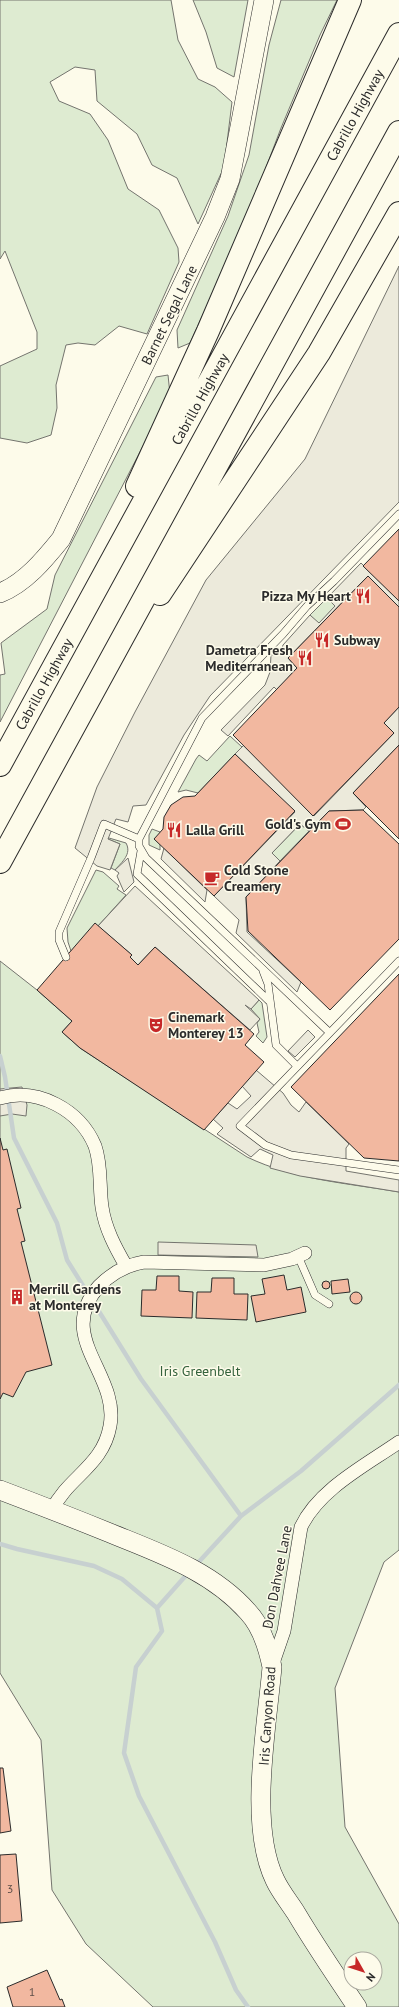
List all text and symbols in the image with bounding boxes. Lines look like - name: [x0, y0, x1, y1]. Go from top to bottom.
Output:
- street label: Cabrillo Highway: [322, 65, 388, 164]
- street label: Barnet Segal Lane: [137, 262, 201, 368]
- street label: Cabrillo Highway: [167, 349, 233, 448]
- place label: Pizza My Heart: [262, 587, 351, 605]
- restaurant icon: Pizza My Heart: [354, 587, 372, 605]
- restaurant icon: Subway: [313, 631, 331, 649]
- place label: Subway: [334, 631, 380, 649]
- street label: Cabrillo Highway: [11, 634, 77, 733]
- place label: Dametra Fresh Mediterranean: [205, 641, 293, 675]
- restaurant icon: Dametra Fresh Mediterranean: [296, 649, 314, 667]
- place label: Gold's Gym: [265, 815, 331, 833]
- sports icon: Gold's Gym: [334, 815, 352, 833]
- restaurant icon: Lalla Grill: [165, 821, 183, 839]
- place label: Lalla Grill: [186, 821, 245, 839]
- place label: Cold Stone Creamery: [224, 861, 289, 895]
- cafe icon: Cold Stone Creamery: [203, 869, 221, 887]
- place label: Cinemark Monterey 13: [168, 1008, 244, 1042]
- theatre icon: Cinemark Monterey 13: [147, 1016, 165, 1034]
- place label: Merrill Gardens at Monterey: [29, 1280, 121, 1314]
- building icon: Merrill Gardens at Monterey: [8, 1288, 26, 1306]
- park label: Iris Greenbelt: [160, 1362, 241, 1380]
- street label: Don Dahvee Lane: [258, 1524, 296, 1630]
- street label: Iris Canyon Road: [255, 1666, 279, 1766]
- house number: 3: [7, 1881, 13, 1896]
- north arrow: [343, 1951, 383, 1991]
- text: N: [363, 1970, 378, 1985]
- house number: 1: [29, 1984, 35, 1999]

